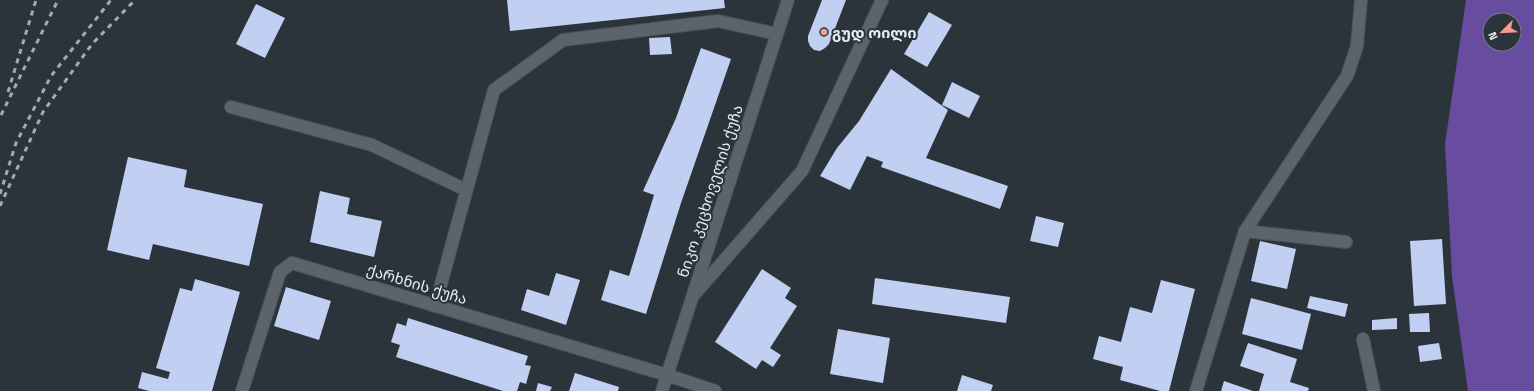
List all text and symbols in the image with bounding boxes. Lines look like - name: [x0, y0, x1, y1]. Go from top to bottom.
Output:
- north arrow: [1482, 12, 1522, 52]
- place label: გუდ ოილი: [832, 23, 917, 42]
- marker: გუდ ოილი: [819, 27, 829, 37]
- text: N: [1485, 30, 1501, 42]
- street label: ნიკო კეცხოველის ქუჩა: [673, 102, 747, 280]
- street label: ქარხნის ქუჩა: [365, 260, 469, 308]

